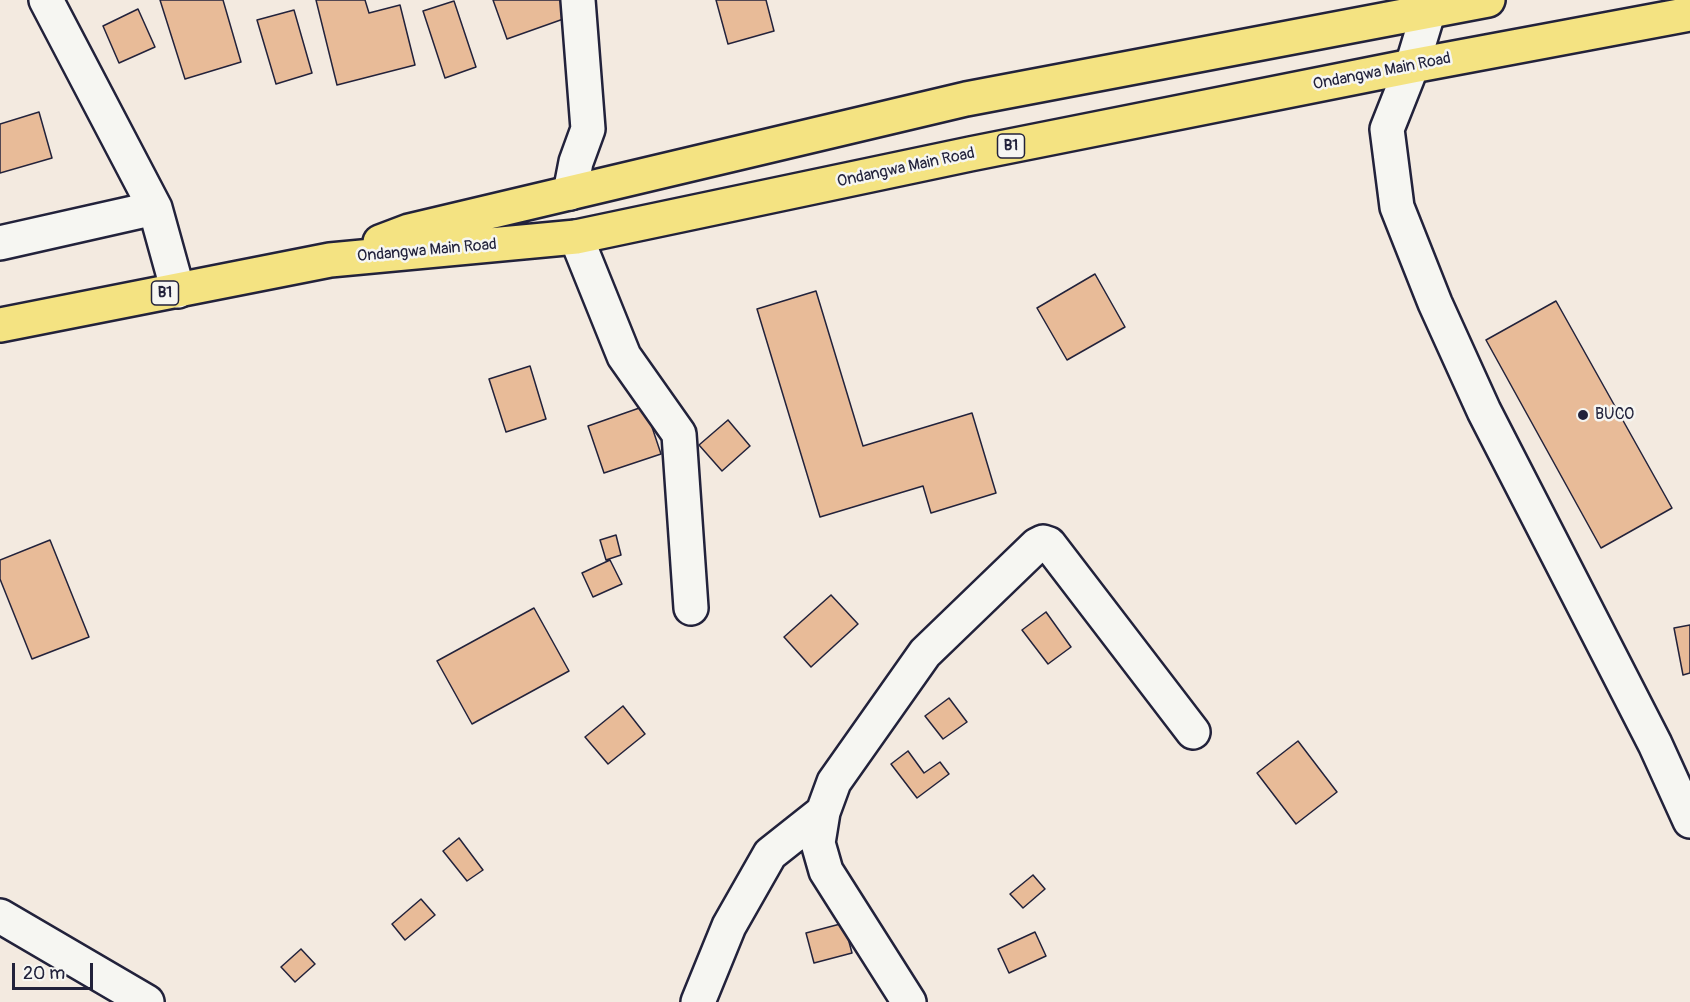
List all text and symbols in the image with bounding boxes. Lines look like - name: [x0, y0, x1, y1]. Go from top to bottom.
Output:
- street label: Ondangwa Main Road: [1311, 49, 1453, 95]
- road number: B1: [998, 134, 1024, 158]
- street label: Ondangwa Main Road: [835, 144, 977, 192]
- street label: Ondangwa Main Road: [356, 235, 498, 267]
- road number: B1: [152, 281, 178, 305]
- place label: BUCO: [1595, 405, 1634, 425]
- marker: BUCO: [1576, 408, 1590, 422]
- scale bar: [15, 951, 96, 989]
- text: 20 m: [23, 962, 65, 985]

